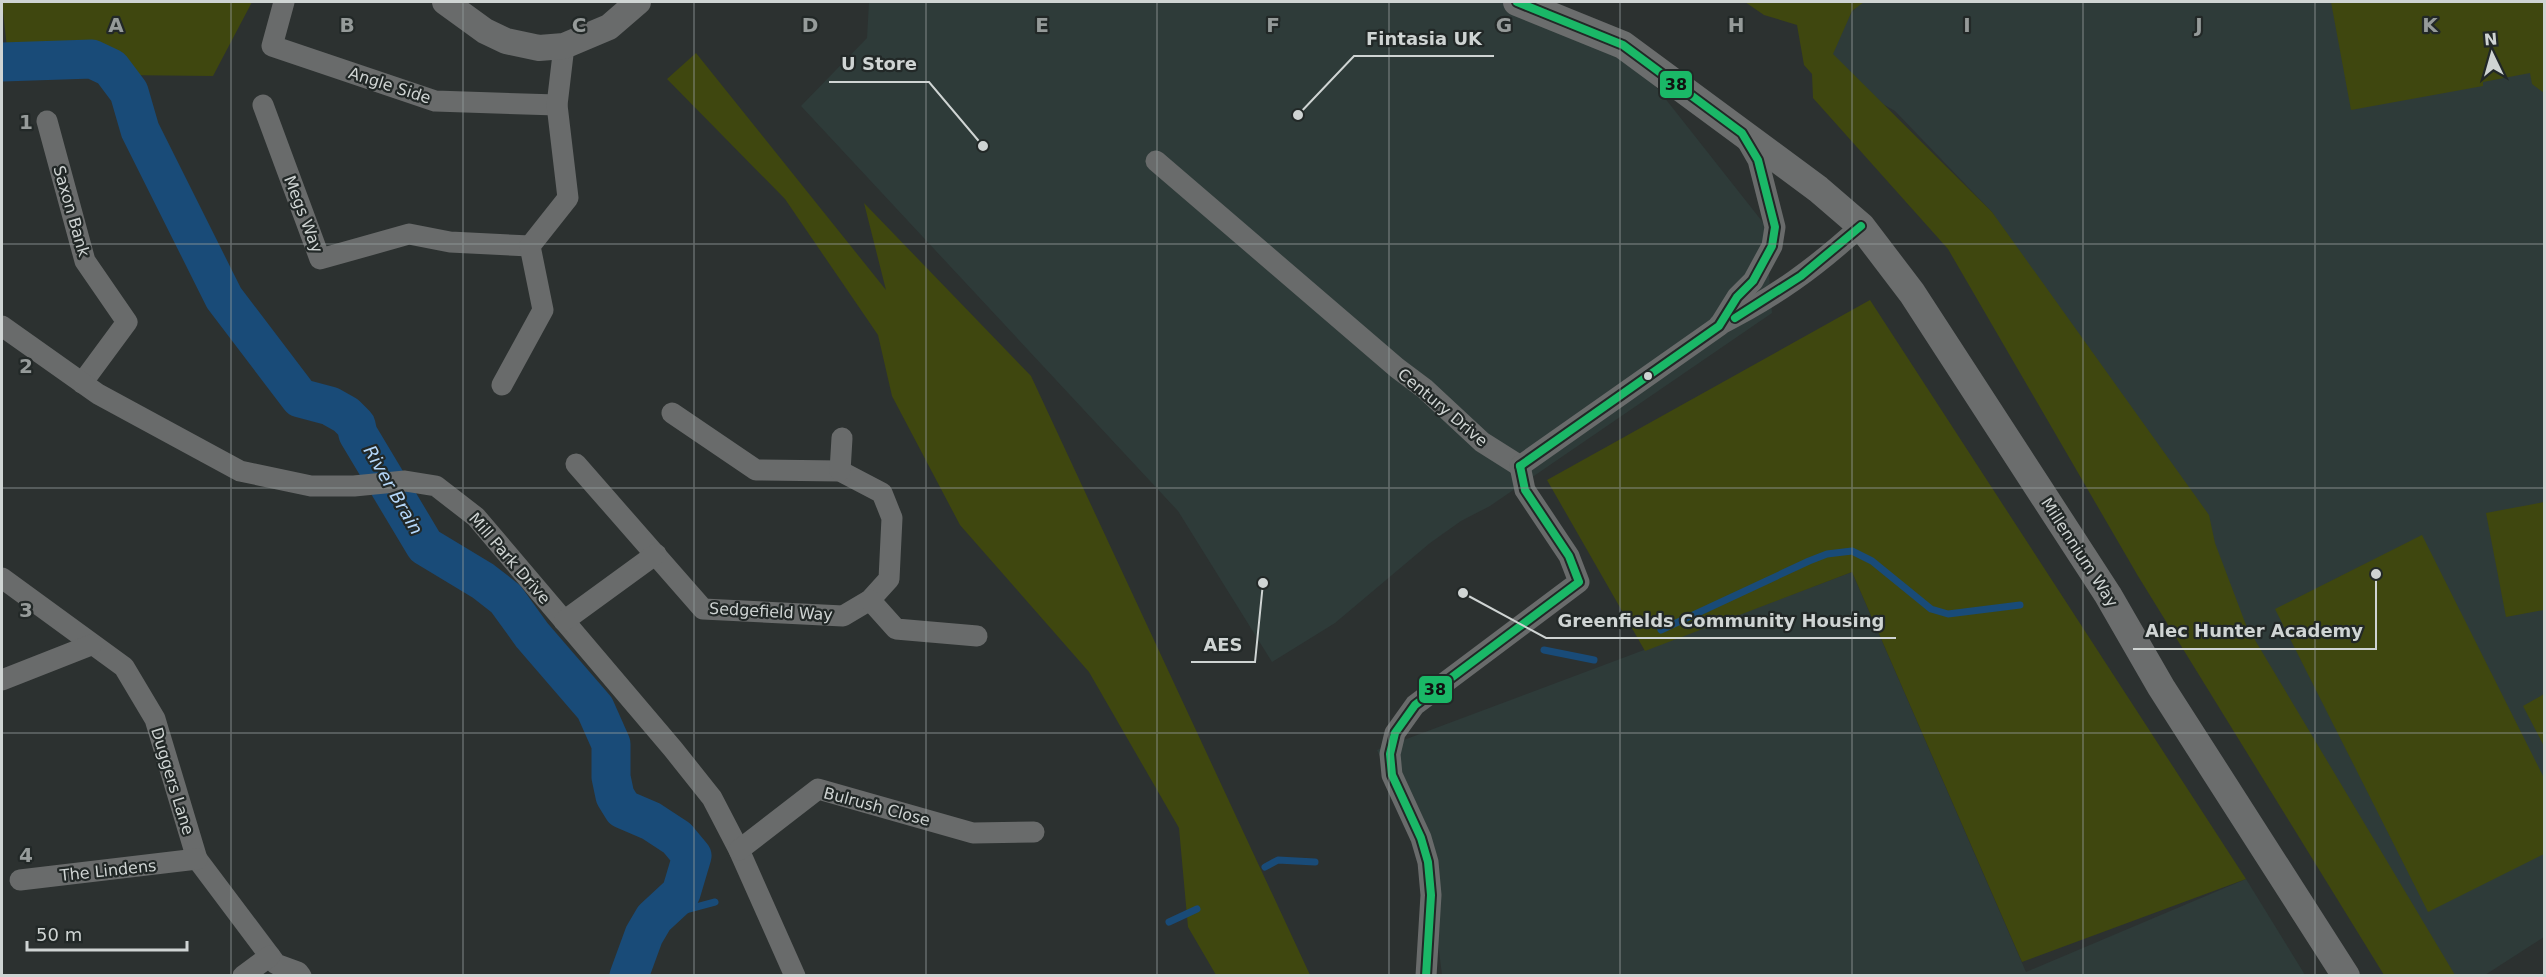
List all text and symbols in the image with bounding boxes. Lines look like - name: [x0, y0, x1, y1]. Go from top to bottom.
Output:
- text: A: [108, 13, 124, 37]
- text: B: [339, 13, 355, 37]
- text: C: [572, 13, 586, 37]
- text: D: [802, 13, 818, 37]
- text: E: [1035, 13, 1049, 37]
- text: F: [1266, 13, 1280, 37]
- text: G: [1496, 13, 1512, 37]
- text: H: [1728, 13, 1744, 37]
- text: I: [1963, 13, 1971, 37]
- text: J: [2193, 13, 2203, 37]
- text: K: [2422, 13, 2439, 37]
- callout: Fintasia UK: [1354, 20, 1494, 56]
- north arrow: [2462, 24, 2522, 84]
- text: Fintasia UK: [1366, 28, 1483, 49]
- text: N: [2483, 30, 2498, 50]
- callout: U Store: [829, 46, 929, 82]
- text: U Store: [841, 53, 917, 74]
- street label: Angle Side: [346, 63, 433, 108]
- line badge: 38: [1659, 70, 1693, 99]
- text: 38: [1665, 75, 1687, 94]
- text: 1: [19, 110, 33, 134]
- street label: Saxon Bank: [49, 163, 94, 260]
- street label: Megs Way: [280, 173, 327, 256]
- text: 2: [19, 354, 33, 378]
- street label: Century Drive: [1394, 364, 1491, 450]
- unlabelled marker: [1642, 370, 1654, 382]
- water label: River Brain: [359, 441, 427, 538]
- street label: Millennium Way: [2037, 494, 2122, 611]
- street label: Mill Park Drive: [465, 509, 554, 608]
- text: 3: [19, 598, 33, 622]
- street label: Sedgefield Way: [709, 599, 833, 624]
- callout: Greenfields Community Housing: [1546, 602, 1896, 638]
- text: Greenfields Community Housing: [1558, 610, 1884, 631]
- callout: Alec Hunter Academy: [2133, 613, 2376, 649]
- text: Alec Hunter Academy: [2145, 620, 2363, 641]
- callout: AES: [1191, 626, 1255, 662]
- text: AES: [1203, 634, 1243, 655]
- line badge: 38: [1418, 675, 1453, 704]
- text: 38: [1424, 680, 1446, 699]
- street label: Duggers Lane: [147, 725, 198, 837]
- street label: Bulrush Close: [822, 783, 932, 830]
- text: 4: [19, 843, 33, 867]
- street label: The Lindens: [58, 856, 157, 885]
- scale bar: [27, 914, 188, 952]
- text: 50 m: [36, 924, 82, 945]

